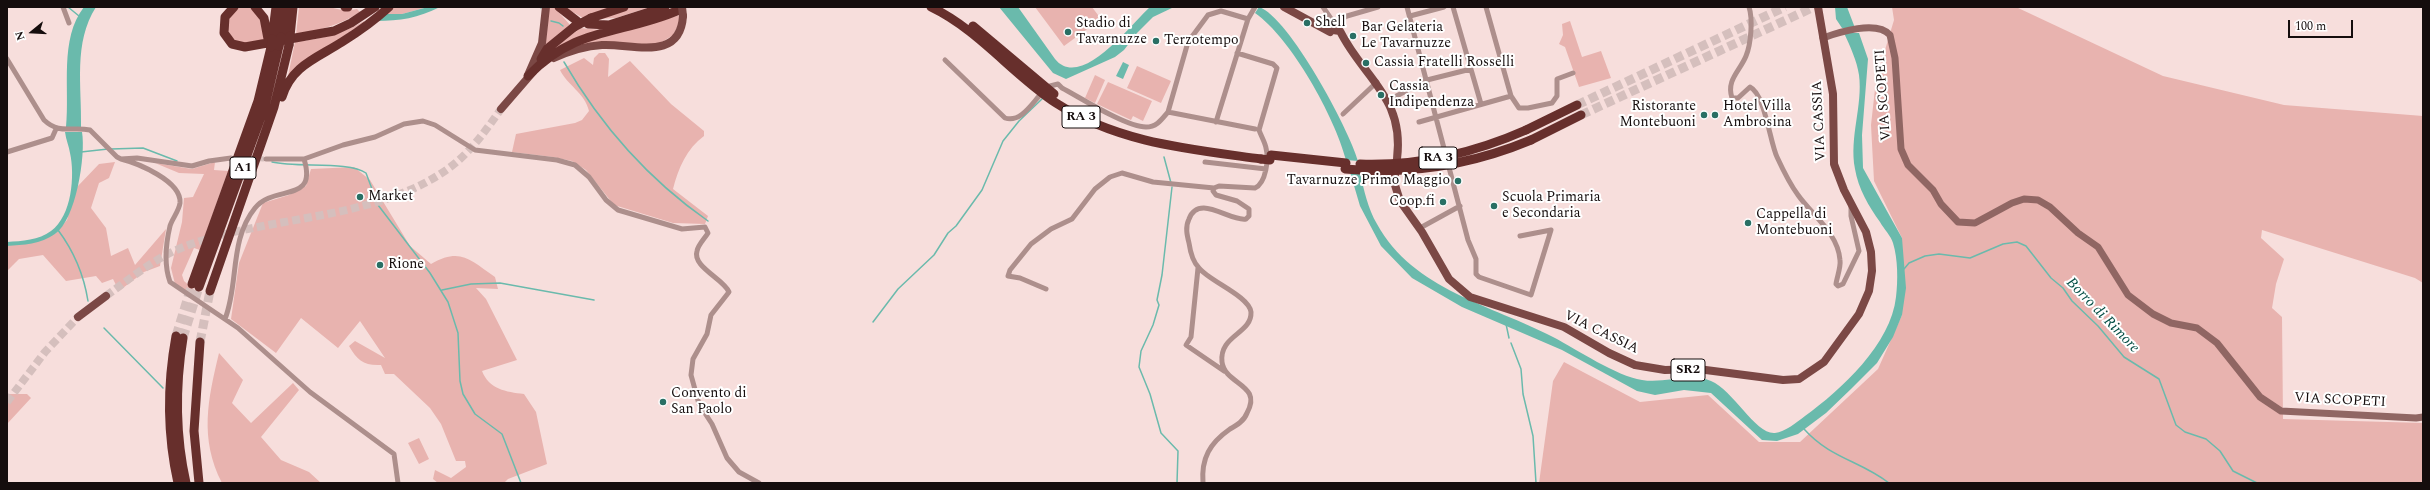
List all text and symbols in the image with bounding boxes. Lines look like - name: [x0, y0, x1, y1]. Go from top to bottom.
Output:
- north arrow: [12, 12, 52, 52]
- scale bar: [2290, 12, 2355, 38]
- place label: Shell: [1315, 15, 1346, 31]
- place label: Stadio di Tavarnuzze: [1076, 16, 1147, 48]
- text: 100 m: [2295, 17, 2326, 36]
- marker: Shell: [1302, 18, 1312, 28]
- place label: Bar Gelateria Le Tavarnuzze: [1361, 20, 1451, 52]
- marker: Stadio di Tavarnuzze: [1063, 27, 1073, 37]
- text: N: [11, 29, 30, 43]
- marker: Bar Gelateria Le Tavarnuzze: [1348, 31, 1358, 41]
- place label: Terzotempo: [1164, 33, 1239, 49]
- marker: Terzotempo: [1151, 36, 1161, 46]
- street label: VIA SCOPETI: [1872, 49, 1896, 141]
- place label: Cassia Fratelli Rosselli: [1374, 55, 1514, 71]
- marker: Cassia Fratelli Rosselli: [1361, 58, 1371, 68]
- place label: Cassia Indipendenza: [1389, 79, 1474, 112]
- street label: VIA CASSIA: [1809, 80, 1831, 162]
- marker: Cassia Indipendenza: [1376, 90, 1386, 100]
- place label: Ristorante Montebuoni: [1619, 99, 1696, 132]
- place label: Hotel Villa Ambrosina: [1723, 99, 1792, 132]
- road number: RA 3: [1062, 106, 1100, 128]
- marker: Ristorante Montebuoni: [1699, 110, 1709, 120]
- marker: Hotel Villa Ambrosina: [1710, 110, 1720, 120]
- road number: RA 3: [1419, 147, 1457, 169]
- road number: A1: [230, 157, 256, 179]
- place label: Tavarnuzze Primo Maggio: [1287, 173, 1450, 189]
- marker: Tavarnuzze Primo Maggio: [1453, 176, 1463, 186]
- place label: Market: [368, 189, 413, 205]
- place label: Scuola Primaria e Secondaria: [1502, 190, 1601, 222]
- marker: Market: [355, 192, 365, 202]
- place label: Coop.fi: [1389, 194, 1435, 210]
- marker: Coop.fi: [1438, 197, 1448, 207]
- marker: Scuola Primaria e Secondaria: [1489, 201, 1499, 211]
- place label: Cappella di Montebuoni: [1756, 207, 1833, 240]
- marker: Cappella di Montebuoni: [1743, 218, 1753, 228]
- place label: Rione: [388, 257, 424, 273]
- marker: Rione: [375, 260, 385, 270]
- water label: Borro di Rimore: [2061, 274, 2143, 358]
- street label: VIA CASSIA: [1561, 308, 1641, 358]
- road number: SR2: [1671, 359, 1705, 381]
- place label: Convento di San Paolo: [671, 386, 747, 418]
- street label: VIA SCOPETI: [2294, 390, 2386, 412]
- marker: Convento di San Paolo: [658, 397, 668, 407]

